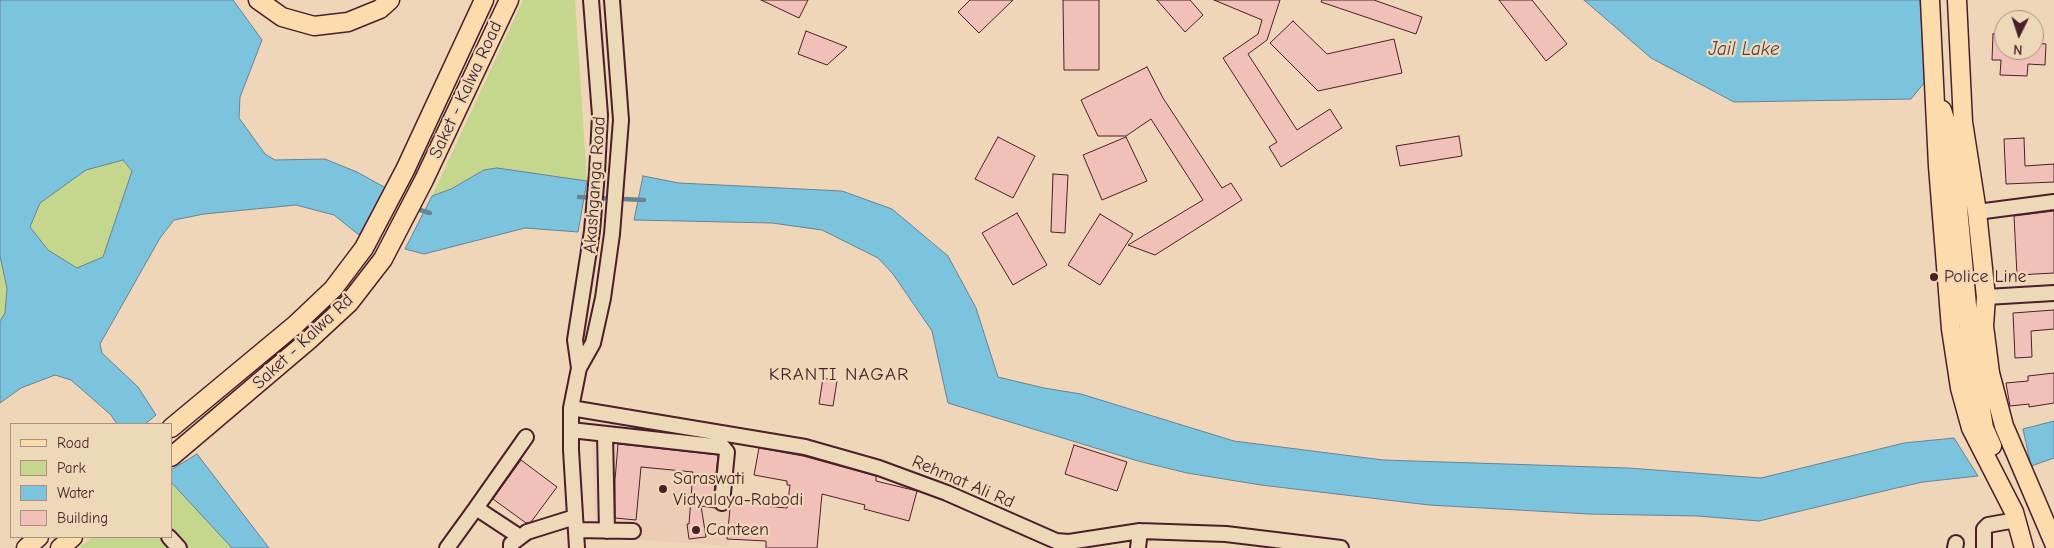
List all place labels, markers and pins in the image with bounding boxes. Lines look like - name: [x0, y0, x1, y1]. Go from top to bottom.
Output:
- place label: Police Line: [1944, 266, 2027, 288]
- marker: Police Line: [1928, 271, 1940, 283]
- place label: Saraswati Vidyalaya-Rabodi: [673, 468, 803, 510]
- marker: Saraswati Vidyalaya-Rabodi: [657, 483, 669, 495]
- place label: Canteen: [706, 519, 769, 541]
- marker: Canteen: [690, 524, 702, 536]

